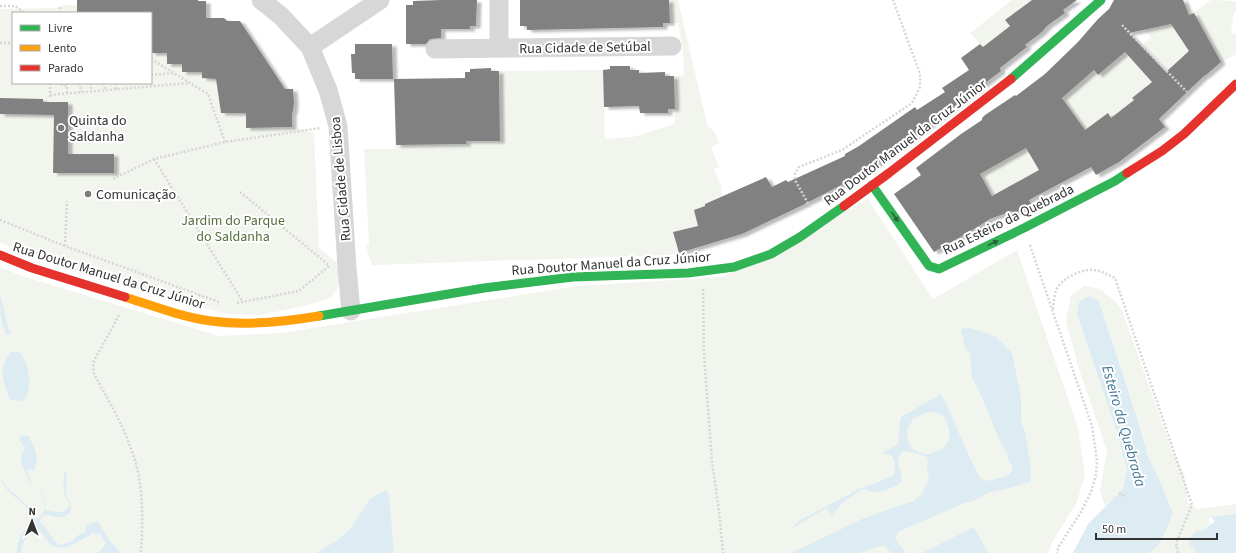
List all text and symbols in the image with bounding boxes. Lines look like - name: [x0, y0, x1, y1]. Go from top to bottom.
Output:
- legend: [12, 12, 152, 84]
- text: Livre: [48, 20, 72, 37]
- street label: Rua Cidade de Setúbal: [519, 37, 651, 59]
- text: Lento: [48, 40, 77, 57]
- text: Parado: [48, 60, 83, 77]
- street label: Rua Doutor Manuel da Cruz Júnior: [820, 75, 991, 211]
- place label: Quinta do Saldanha: [69, 111, 127, 147]
- street label: Rua Cidade de Lisboa: [326, 116, 356, 242]
- marker: Quinta do Saldanha: [56, 123, 66, 133]
- street label: Rua Esteiro da Quebrada: [939, 179, 1078, 260]
- place label: Comunicação: [96, 185, 176, 205]
- marker: Comunicação: [83, 189, 93, 199]
- park label: Jardim do Parque do Saldanha: [181, 211, 285, 247]
- one-way arrow: [891, 211, 899, 222]
- street label: Rua Doutor Manuel da Cruz Júnior: [10, 237, 207, 315]
- one-way arrow: [987, 240, 999, 246]
- street label: Rua Doutor Manuel da Cruz Júnior: [511, 247, 711, 281]
- water label: Esteiro da Quebrada: [1096, 363, 1151, 489]
- north arrow: [12, 501, 52, 541]
- text: N: [28, 504, 36, 519]
- scale bar: [1096, 515, 1217, 541]
- text: 50 m: [1102, 521, 1126, 538]

